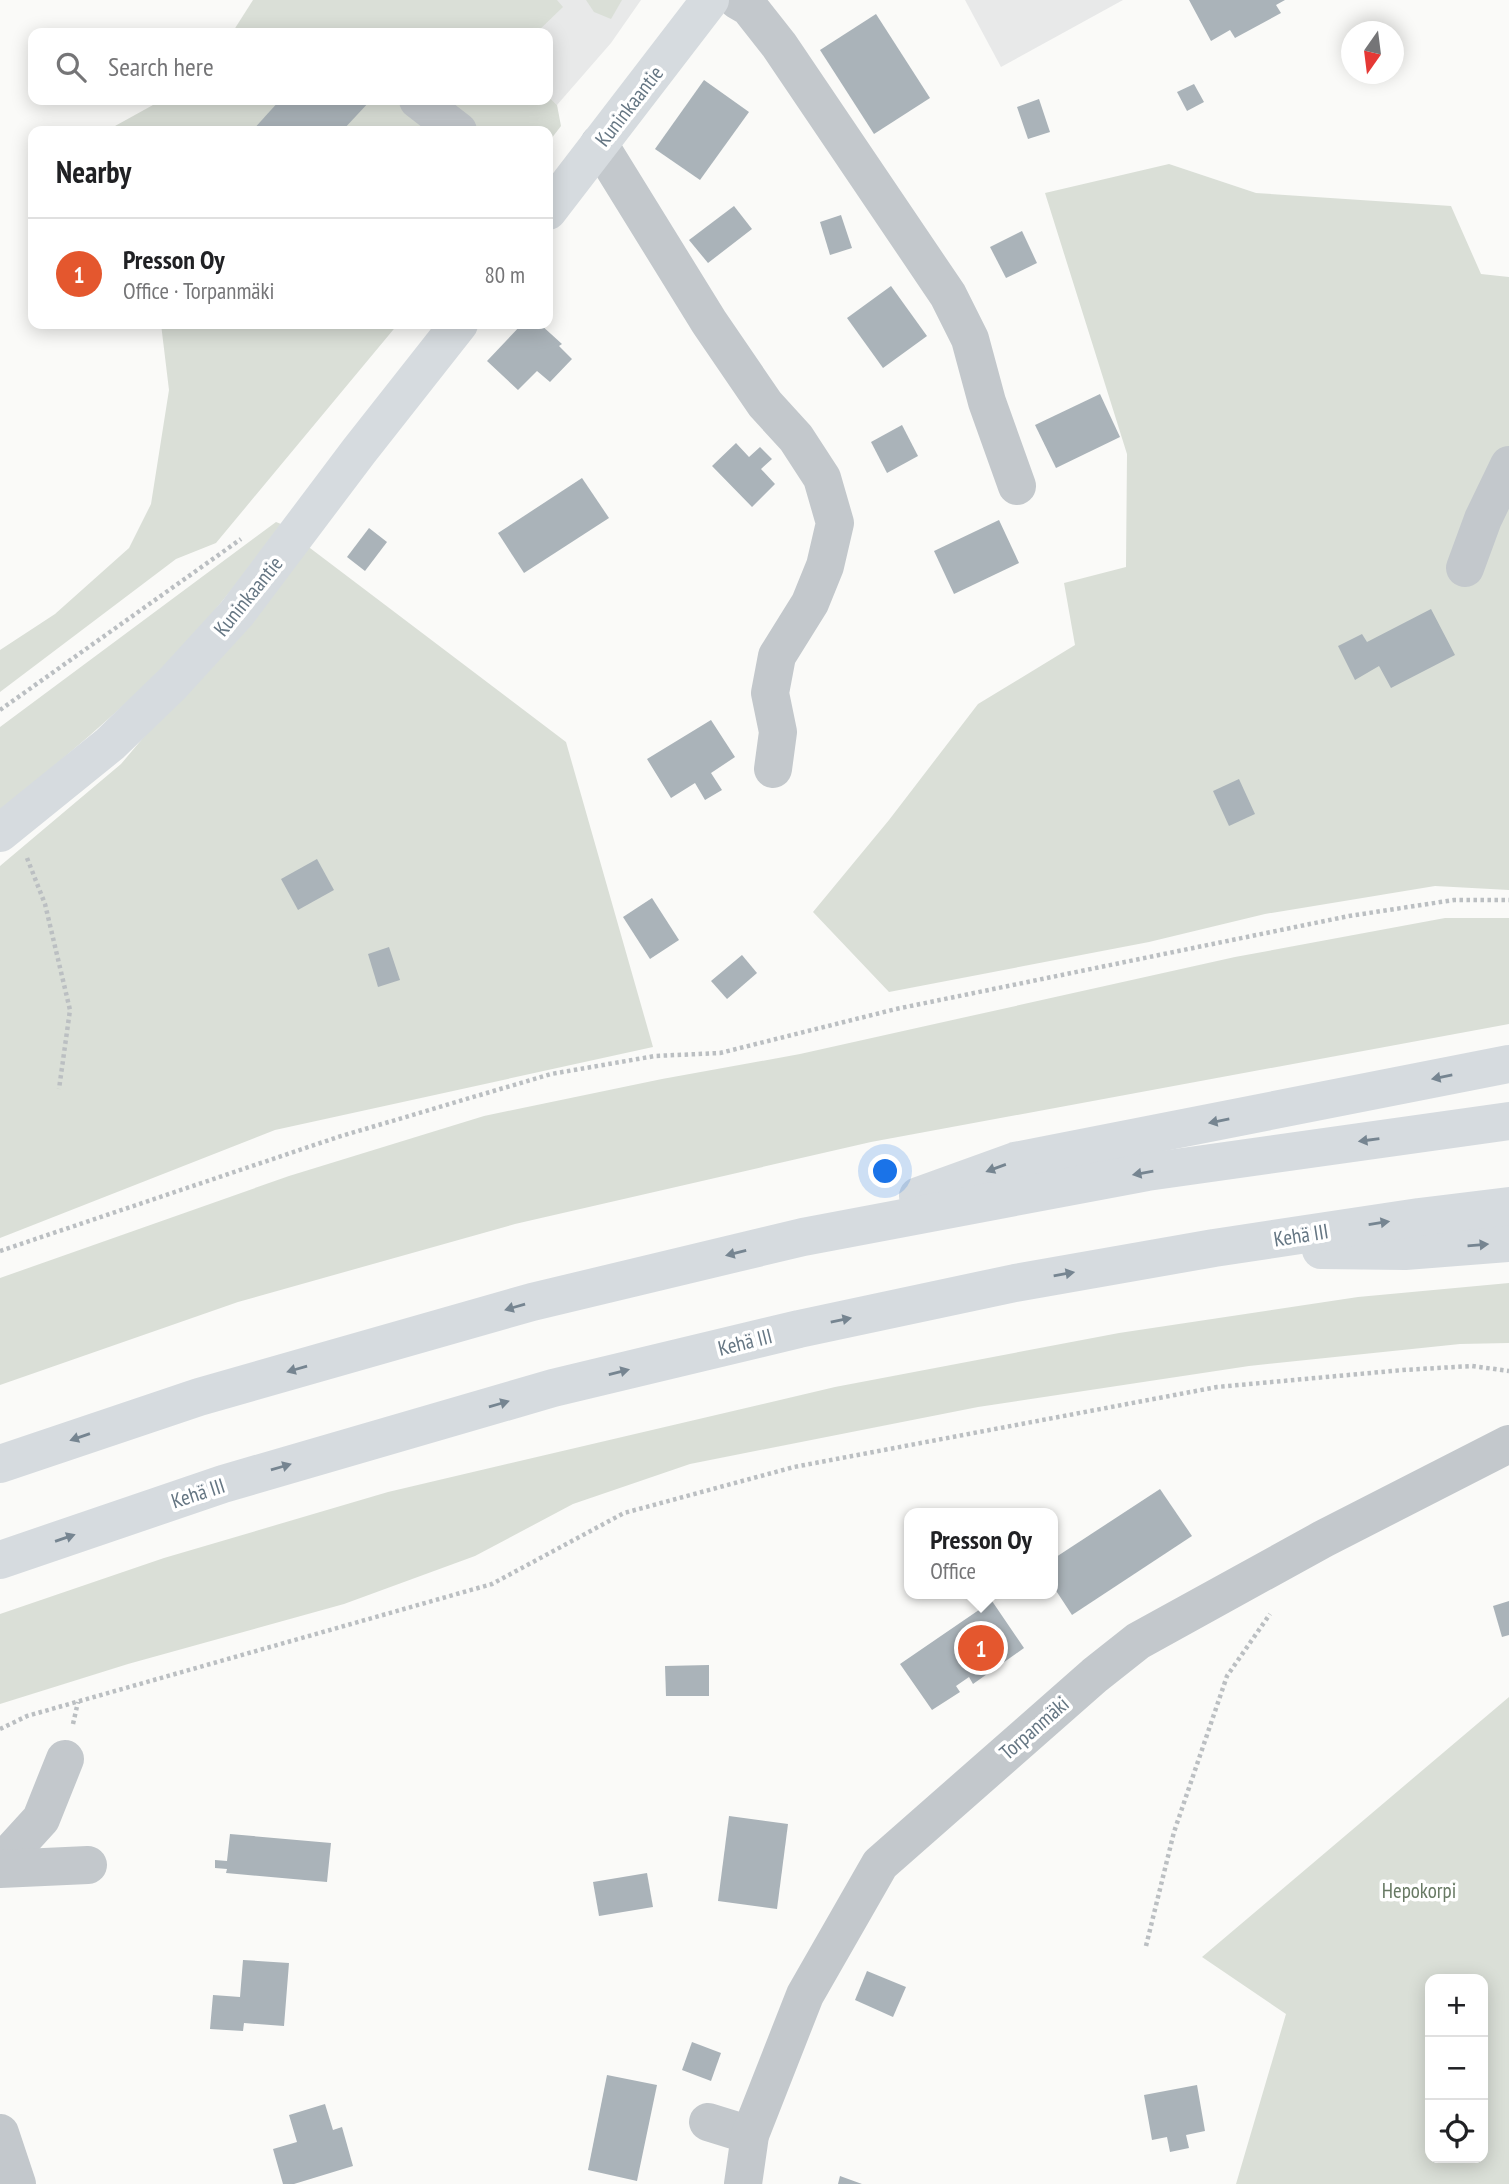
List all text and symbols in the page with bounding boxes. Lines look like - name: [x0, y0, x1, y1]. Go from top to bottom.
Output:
- north arrow: [1341, 21, 1404, 84]
- search box: [28, 28, 553, 105]
- icon: search: [52, 48, 90, 86]
- text: Search here: [108, 50, 214, 83]
- street label: Kuninkaantie: [589, 60, 669, 152]
- text: Nearby: [56, 152, 131, 191]
- text: Presson Oy: [123, 243, 225, 276]
- text: 1: [74, 260, 85, 289]
- text: 80 m: [484, 260, 525, 289]
- text: Office · Torpanmäki: [123, 276, 274, 305]
- street label: Kuninkaantie: [208, 551, 288, 641]
- one-way arrow: [1431, 1071, 1453, 1082]
- one-way arrow: [1208, 1115, 1230, 1126]
- one-way arrow: [1357, 1135, 1379, 1146]
- your location: [868, 1154, 902, 1188]
- one-way arrow: [986, 1163, 1007, 1174]
- one-way arrow: [1132, 1168, 1154, 1179]
- street label: Kehä III: [1272, 1217, 1330, 1253]
- one-way arrow: [1368, 1217, 1390, 1228]
- one-way arrow: [1468, 1239, 1490, 1250]
- one-way arrow: [725, 1248, 747, 1259]
- one-way arrow: [1053, 1268, 1075, 1279]
- one-way arrow: [504, 1302, 526, 1313]
- one-way arrow: [830, 1314, 852, 1325]
- street label: Kehä III: [715, 1322, 775, 1362]
- one-way arrow: [285, 1364, 307, 1375]
- one-way arrow: [608, 1366, 630, 1377]
- one-way arrow: [489, 1398, 510, 1408]
- one-way arrow: [69, 1432, 90, 1443]
- one-way arrow: [270, 1462, 291, 1472]
- street label: Kehä III: [168, 1472, 228, 1514]
- popup: [904, 1508, 1058, 1599]
- text: Presson Oy: [930, 1523, 1032, 1556]
- one-way arrow: [54, 1532, 75, 1543]
- text: Office: [930, 1556, 976, 1585]
- pin: 1: [958, 1622, 1004, 1674]
- street label: Torpanmäki: [994, 1690, 1074, 1766]
- park label: Hepokorpi: [1382, 1877, 1456, 1904]
- map controls: [1425, 1974, 1488, 2163]
- button: +: [1425, 1974, 1488, 2037]
- button: −: [1425, 2037, 1488, 2100]
- button: locate: [1425, 2100, 1488, 2163]

